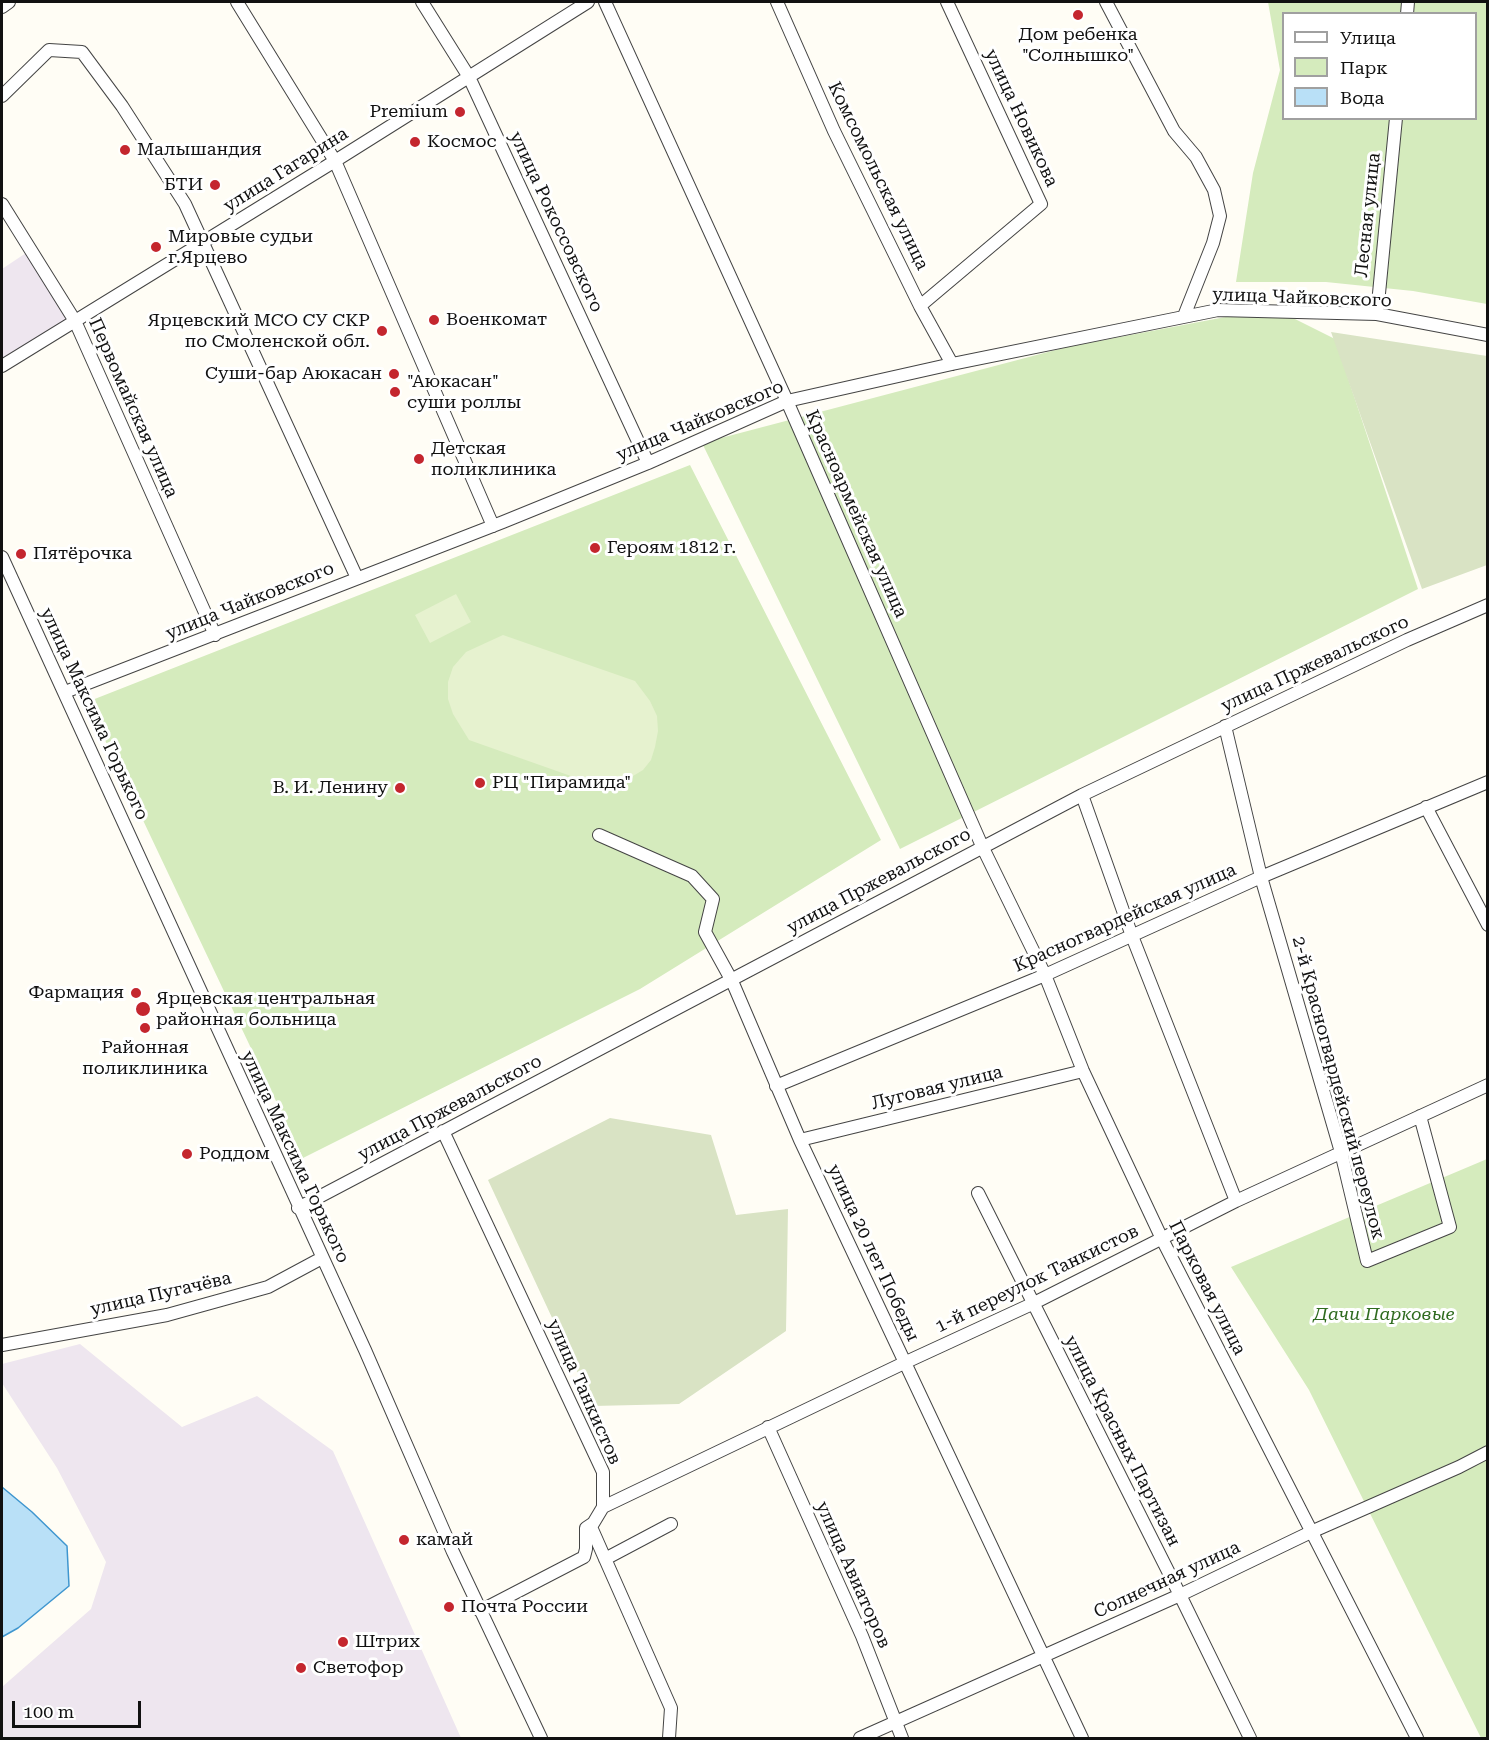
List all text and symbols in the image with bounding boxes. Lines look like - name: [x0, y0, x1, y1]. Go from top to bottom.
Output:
- marker: Дом ребенка "Солнышко": [1071, 8, 1085, 22]
- legend: [1282, 12, 1477, 120]
- place label: Дом ребенка "Солнышко": [1018, 24, 1138, 66]
- text: Улица: [1340, 27, 1396, 48]
- street label: улица Новикова: [980, 46, 1062, 190]
- text: Парк: [1340, 57, 1388, 78]
- street label: Комсомольская улица: [823, 78, 933, 274]
- text: Вода: [1340, 87, 1384, 108]
- place label: Premium: [369, 101, 448, 123]
- marker: Premium: [453, 105, 467, 119]
- street label: улица Гагарина: [220, 123, 352, 217]
- street label: улица Рокоссовского: [505, 128, 607, 316]
- place label: Космос: [427, 131, 497, 153]
- marker: Космос: [408, 135, 422, 149]
- place label: Малышандия: [137, 139, 262, 161]
- marker: Малышандия: [118, 143, 132, 157]
- street label: Лесная улица: [1351, 152, 1385, 278]
- place label: БТИ: [164, 174, 203, 196]
- marker: БТИ: [208, 178, 222, 192]
- place label: Мировые судьи г.Ярцево: [168, 226, 313, 268]
- marker: Мировые судьи г.Ярцево: [149, 240, 163, 254]
- street label: улица Чайковского: [1212, 284, 1392, 312]
- place label: Военкомат: [446, 309, 547, 331]
- place label: Ярцевский МСО СУ СКР по Смоленской обл.: [148, 310, 370, 352]
- marker: Военкомат: [427, 313, 441, 327]
- street label: Первомайская улица: [84, 315, 182, 501]
- marker: Ярцевский МСО СУ СКР по Смоленской обл.: [375, 324, 389, 338]
- place label: Суши-бар Аюкасан: [205, 363, 382, 385]
- marker: Суши-бар Аюкасан: [387, 367, 401, 381]
- place label: "Аюкасан" суши роллы: [407, 371, 521, 413]
- street label: улица Чайковского: [613, 376, 787, 466]
- marker: "Аюкасан" суши роллы: [388, 385, 402, 399]
- street label: Красноармейская улица: [800, 407, 912, 621]
- place label: Детская поликлиника: [431, 438, 556, 480]
- marker: Детская поликлиника: [412, 452, 426, 466]
- place label: Героям 1812 г.: [607, 537, 736, 559]
- marker: Героям 1812 г.: [588, 541, 602, 555]
- place label: Пятёрочка: [33, 543, 132, 565]
- marker: Пятёрочка: [14, 547, 28, 561]
- street label: улица Чайковского: [163, 557, 337, 645]
- street label: улица Максима Горького: [35, 604, 153, 824]
- street label: улица Пржевальского: [1218, 611, 1412, 717]
- place label: РЦ "Пирамида": [492, 772, 631, 794]
- marker: РЦ "Пирамида": [473, 776, 487, 790]
- place label: В. И. Ленину: [273, 777, 388, 799]
- marker: В. И. Ленину: [393, 781, 407, 795]
- street label: улица Пржевальского: [783, 823, 975, 939]
- street label: Красногвардейская улица: [1010, 859, 1240, 977]
- street label: 2-й Красногвардейский переулок: [1287, 934, 1389, 1242]
- place label: Фармация: [28, 982, 124, 1004]
- marker: Фармация: [129, 986, 143, 1000]
- place label: Ярцевская центральная районная больница: [156, 988, 375, 1030]
- marker: Ярцевская центральная районная больница: [134, 1000, 152, 1018]
- marker: Районная поликлиника: [138, 1021, 152, 1035]
- place label: Районная поликлиника: [82, 1037, 208, 1080]
- street label: улица Максима Горького: [236, 1047, 354, 1267]
- street label: улица Пржевальского: [354, 1050, 546, 1166]
- street label: Луговая улица: [869, 1061, 1005, 1115]
- place label: Роддом: [199, 1143, 270, 1165]
- marker: Роддом: [180, 1147, 194, 1161]
- street label: улица 20 лет Победы: [822, 1161, 924, 1345]
- street label: Парковая улица: [1164, 1217, 1250, 1359]
- street label: 1-й переулок Танкистов: [932, 1220, 1142, 1338]
- street label: улица Пугачёва: [88, 1267, 234, 1321]
- park label: Дачи Парковые: [1313, 1304, 1455, 1326]
- street label: улица Танкистов: [542, 1316, 626, 1468]
- street label: улица Красных Партизан: [1059, 1332, 1185, 1550]
- street label: улица Авиаторов: [811, 1498, 895, 1652]
- place label: камай: [416, 1529, 473, 1551]
- marker: камай: [397, 1533, 411, 1547]
- street label: Солнечная улица: [1090, 1537, 1244, 1623]
- place label: Почта России: [461, 1596, 588, 1618]
- marker: Почта России: [442, 1600, 456, 1614]
- place label: Штрих: [355, 1631, 420, 1653]
- marker: Штрих: [336, 1635, 350, 1649]
- place label: Светофор: [313, 1657, 403, 1679]
- marker: Светофор: [294, 1661, 308, 1675]
- scale bar: [15, 1689, 144, 1727]
- text: 100 m: [23, 1701, 74, 1722]

